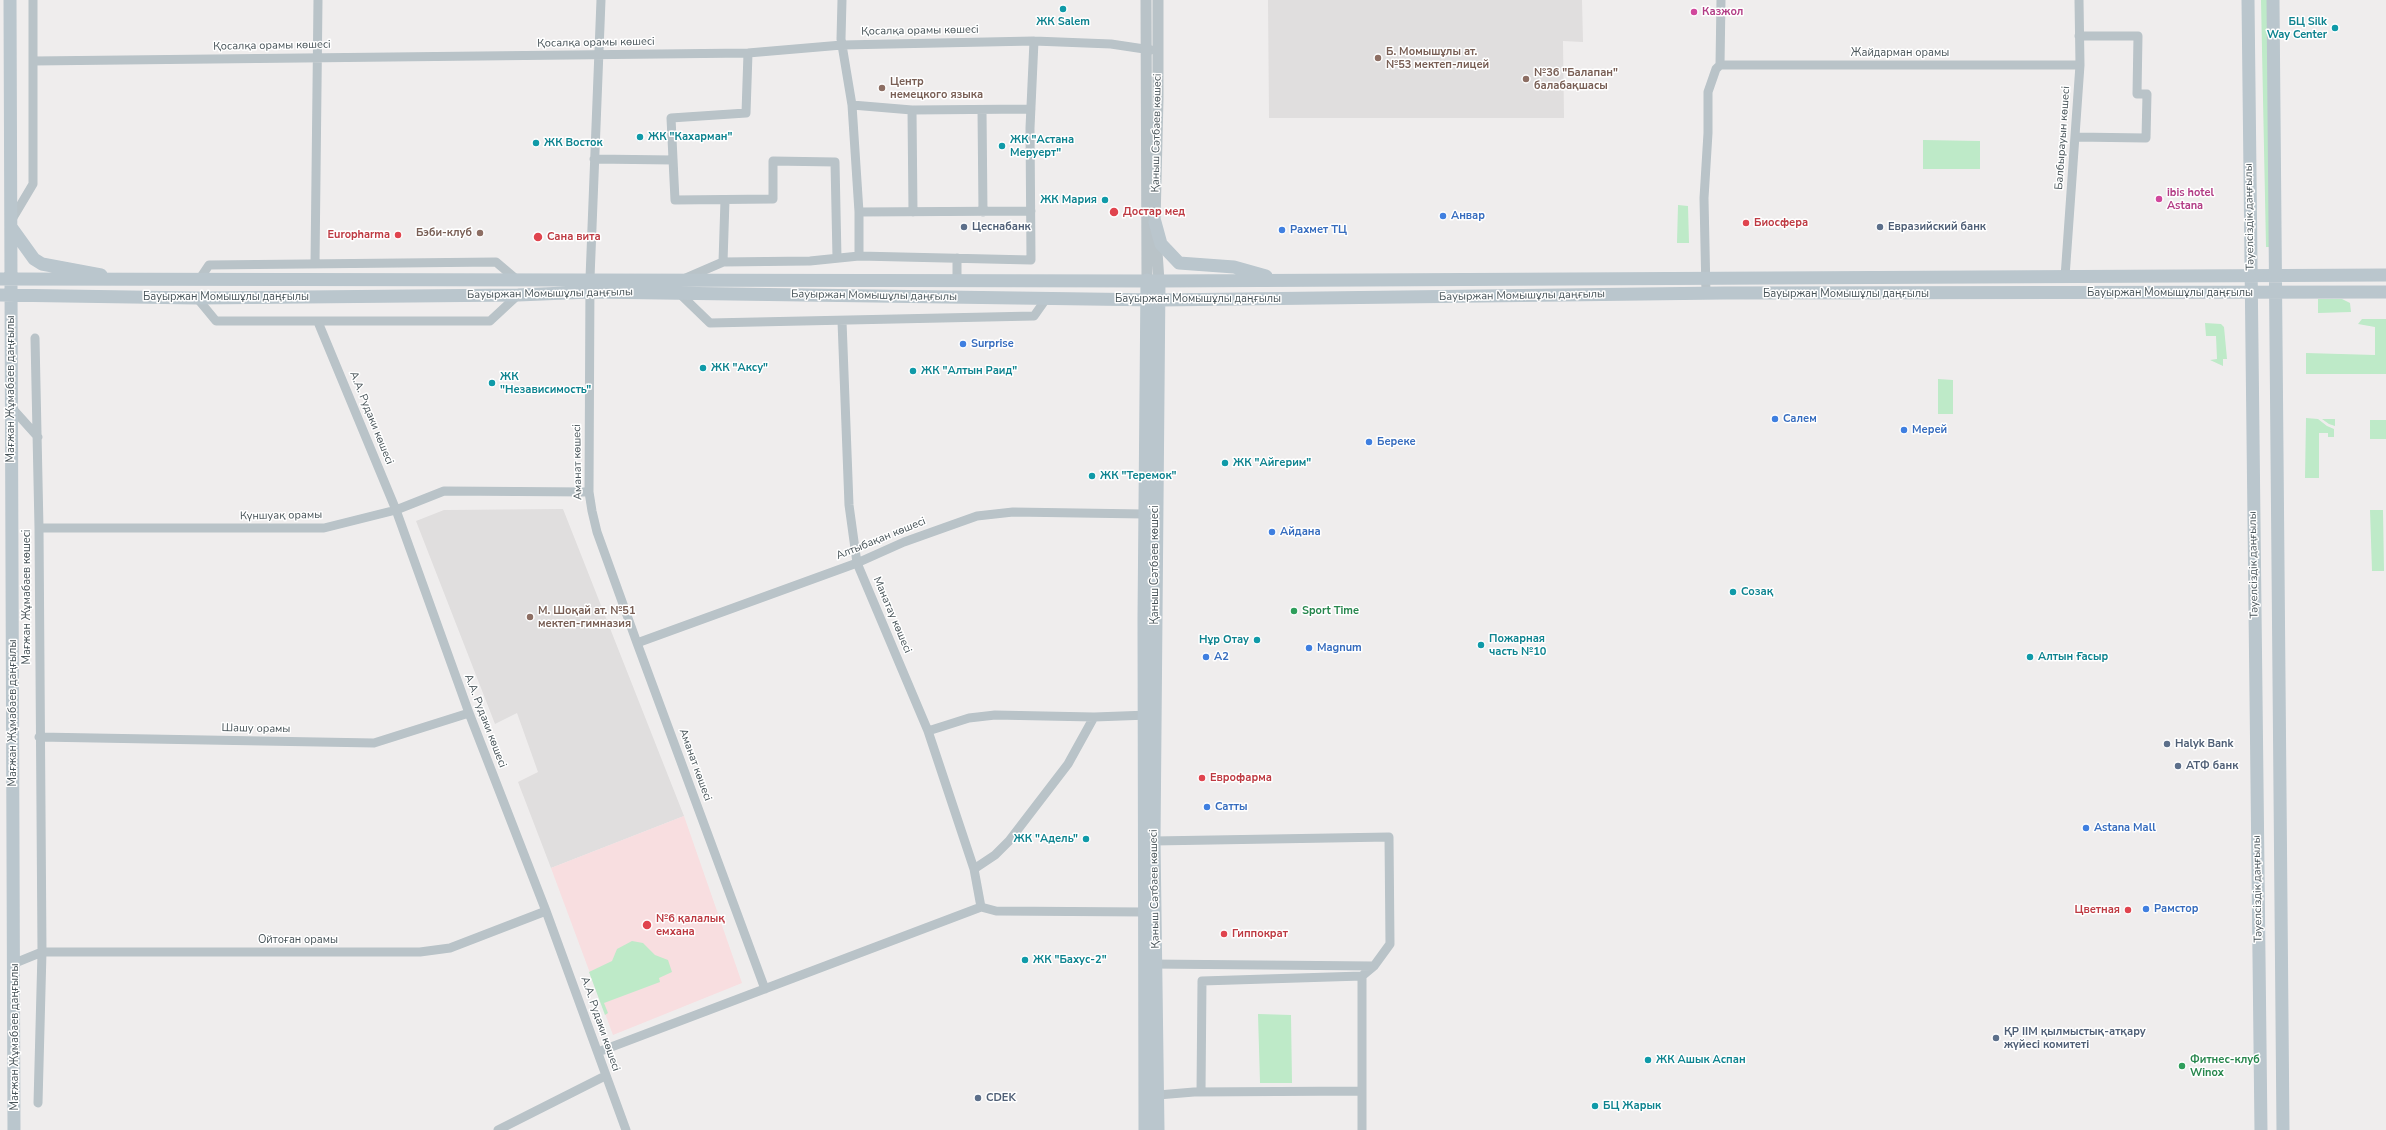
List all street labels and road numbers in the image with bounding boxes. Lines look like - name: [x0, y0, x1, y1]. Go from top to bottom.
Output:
- street label: Қосалқа орамы көшесі: [861, 23, 979, 39]
- street label: Қосалқа орамы көшесі: [537, 35, 655, 51]
- street label: Қосалқа орамы көшесі: [213, 38, 331, 54]
- street label: Жайдарман орамы: [1851, 46, 1949, 60]
- street label: Қаныш Сәтбаев көшесі: [1149, 73, 1165, 193]
- street label: Балбырауын көшесі: [2053, 86, 2073, 190]
- street label: Тәуелсіздік даңғылы: [2242, 163, 2258, 271]
- street label: Бауыржан Момышұлы даңғылы: [467, 286, 633, 302]
- street label: Бауыржан Момышұлы даңғылы: [2087, 286, 2253, 300]
- street label: Бауыржан Момышұлы даңғылы: [1763, 287, 1929, 301]
- street label: Бауыржан Момышұлы даңғылы: [791, 288, 957, 304]
- street label: Бауыржан Момышұлы даңғылы: [1439, 288, 1605, 304]
- street label: Бауыржан Момышұлы даңғылы: [143, 290, 309, 304]
- street label: Бауыржан Момышұлы даңғылы: [1115, 292, 1281, 306]
- street label: Мағжан Жұмабаев даңғылы: [4, 316, 18, 462]
- street label: А.А. Рудаки көшесі: [346, 370, 396, 466]
- street label: Аманат көшесі: [571, 424, 585, 500]
- street label: Қаныш Сәтбаев көшесі: [1148, 505, 1162, 625]
- street label: Күншуақ орамы: [240, 509, 322, 523]
- street label: Тәуелсіздік даңғылы: [2246, 511, 2262, 619]
- street label: Алтыбақан көшесі: [834, 515, 928, 563]
- street label: Мағжан Жұмабаев көшесі: [20, 529, 34, 665]
- street label: Манатау көшесі: [870, 575, 914, 655]
- street label: Мағжан Жұмабаев даңғылы: [6, 640, 20, 786]
- street label: А.А. Рудаки көшесі: [461, 672, 509, 770]
- street label: Шашу орамы: [221, 722, 291, 736]
- street label: Аманат көшесі: [676, 727, 714, 803]
- street label: Қаныш Сәтбаев көшесі: [1147, 829, 1163, 949]
- street label: Тәуелсіздік даңғылы: [2250, 835, 2266, 943]
- street label: Ойтоған орамы: [258, 933, 338, 947]
- street label: Мағжан Жұмабаев даңғылы: [8, 964, 22, 1110]
- street label: А.А. Рудаки көшесі: [578, 975, 622, 1073]

